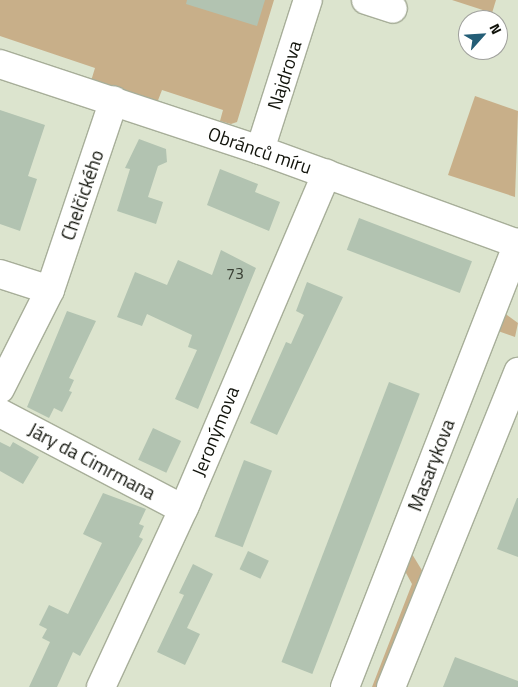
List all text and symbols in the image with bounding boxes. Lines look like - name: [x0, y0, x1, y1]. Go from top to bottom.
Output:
- north arrow: [458, 10, 508, 60]
- text: N: [484, 20, 508, 38]
- street label: Najdrova: [262, 38, 306, 112]
- street label: Obránců míru: [205, 122, 315, 178]
- street label: Chelčického: [56, 147, 108, 243]
- house number: 73: [226, 263, 244, 283]
- street label: Jeronýmova: [187, 383, 243, 479]
- street label: Masarykova: [403, 416, 459, 514]
- street label: Járy da Cimrmana: [25, 418, 159, 504]

